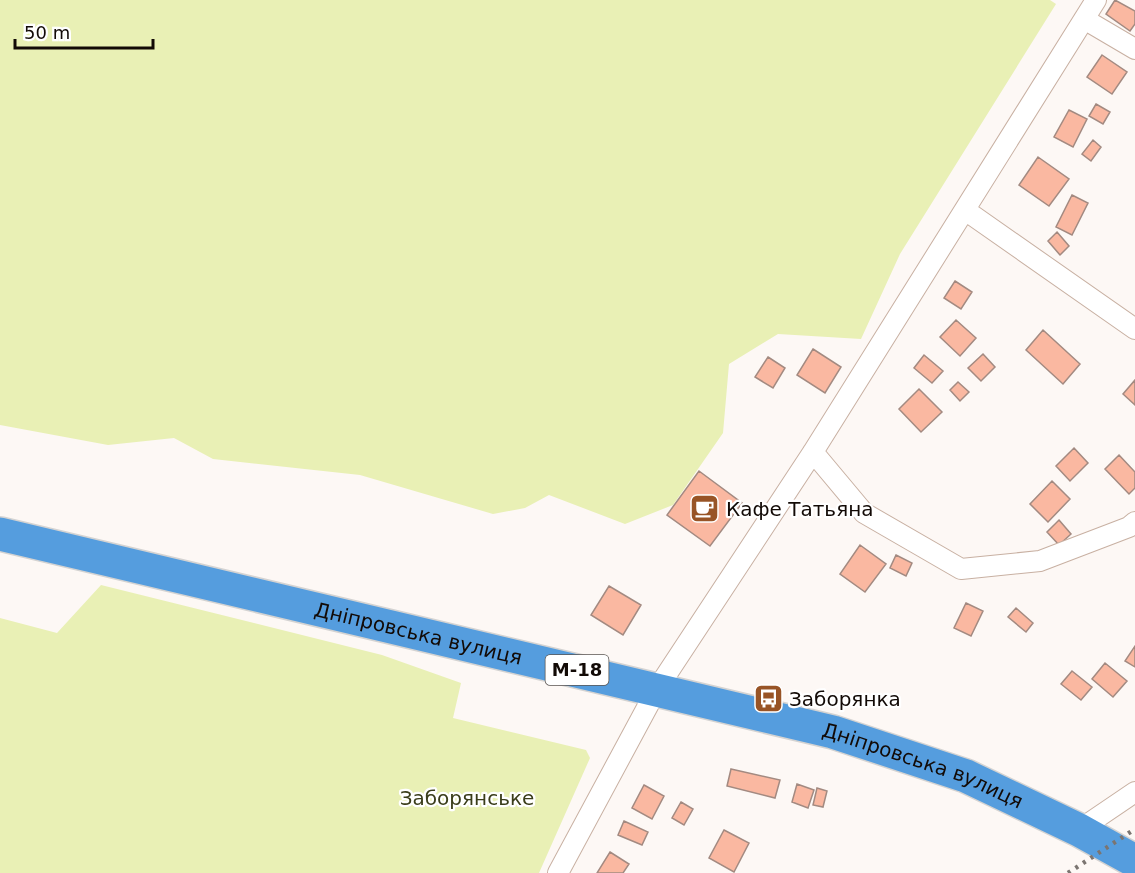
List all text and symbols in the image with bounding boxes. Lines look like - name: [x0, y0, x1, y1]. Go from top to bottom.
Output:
- scale bar: [15, 12, 153, 50]
- text: 50 m: [24, 22, 70, 43]
- cafe icon: Кафе Татьяна: [689, 493, 721, 525]
- place label: Кафе Татьяна: [726, 497, 874, 521]
- street label: Дніпровська вулиця: [312, 597, 525, 670]
- road number: М-18: [546, 655, 608, 685]
- bus stop icon: Заборянка: [752, 683, 784, 715]
- place label: Заборянка: [789, 687, 901, 711]
- street label: Дніпровська вулиця: [820, 718, 1027, 814]
- park label: Заборянське: [400, 786, 534, 810]

